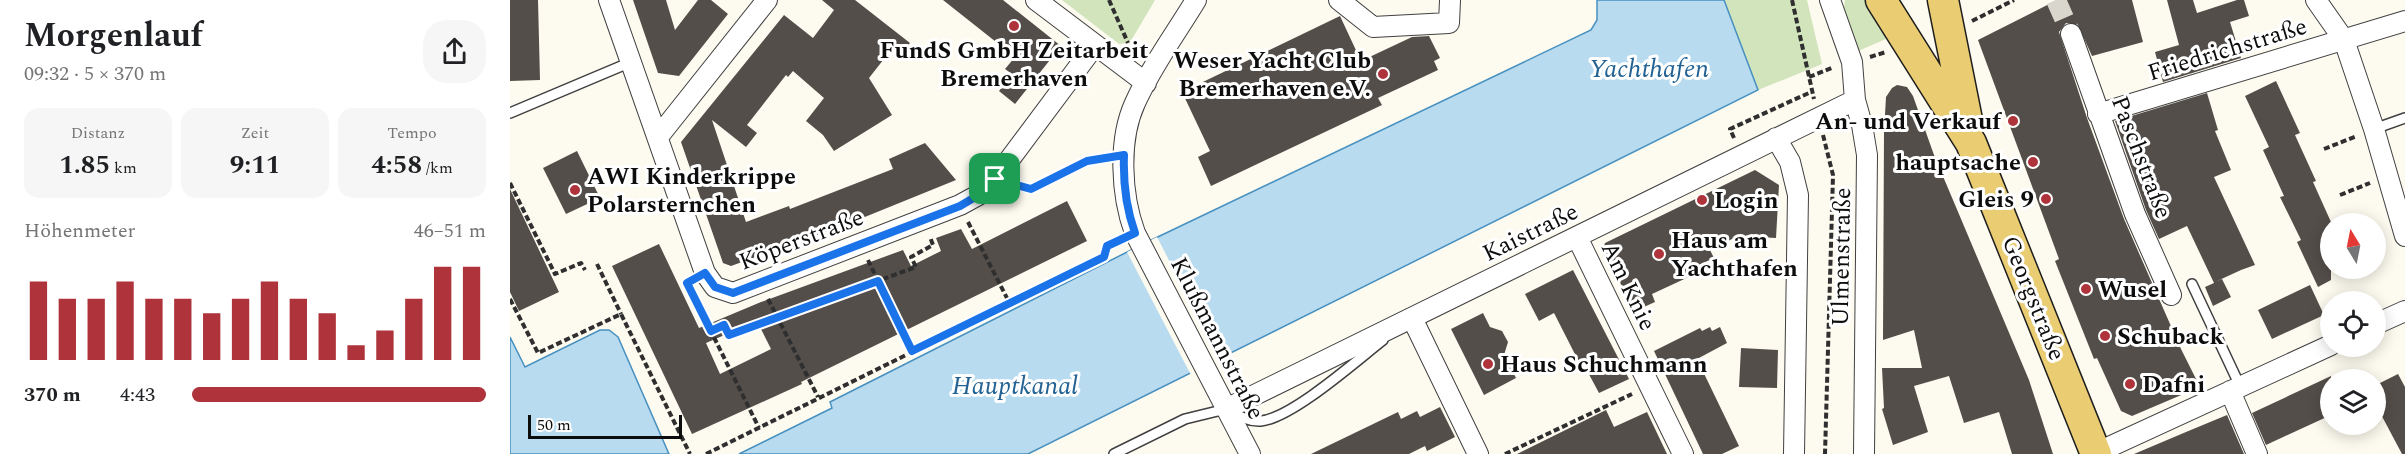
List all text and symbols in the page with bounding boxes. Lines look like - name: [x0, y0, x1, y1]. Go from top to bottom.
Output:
- street label: Friedrichstraße: [2143, 9, 2311, 91]
- text: Morgenlauf: [24, 11, 203, 61]
- marker: FundS GmbH Zeitarbeit Bremerhaven: [1007, 19, 1021, 33]
- button: share: [423, 20, 486, 83]
- place label: FundS GmbH Zeitarbeit Bremerhaven: [879, 33, 1149, 97]
- place label: Weser Yacht Club Bremerhaven e.V.: [1173, 43, 1371, 107]
- water label: Yachthafen: [1589, 49, 1709, 89]
- text: 09:32 · 5 × 370 m: [24, 59, 166, 89]
- marker: Weser Yacht Club Bremerhaven e.V.: [1376, 67, 1390, 81]
- street label: Paschstraße: [2101, 91, 2181, 224]
- place label: An- und Verkauf: [1815, 104, 2003, 140]
- marker: An- und Verkauf: [2006, 114, 2020, 128]
- text: Distanz: [71, 121, 125, 145]
- text: Zeit: [241, 121, 269, 145]
- text: Tempo: [387, 121, 437, 145]
- text: 1.85: [59, 145, 110, 185]
- text: 9:11: [230, 145, 280, 185]
- text: 4:58: [371, 145, 422, 185]
- place label: hauptsache: [1895, 145, 2021, 181]
- pin: [969, 153, 1020, 204]
- marker: hauptsache: [2026, 155, 2040, 169]
- text: km: [110, 156, 137, 180]
- text: /km: [422, 156, 453, 180]
- place label: AWI Kinderkrippe Polarsternchen: [587, 159, 796, 223]
- icon: arrive: [978, 162, 1011, 195]
- place label: Gleis 9: [1958, 182, 2034, 218]
- marker: AWI Kinderkrippe Polarsternchen: [568, 183, 582, 197]
- place label: Login: [1714, 183, 1779, 219]
- street label: Ulmenstraße: [1823, 187, 1861, 327]
- marker: Gleis 9: [2039, 192, 2053, 206]
- marker: Login: [1695, 193, 1709, 207]
- street label: Kaistraße: [1476, 194, 1584, 272]
- street label: Köperstraße: [734, 200, 869, 280]
- north arrow: [2320, 213, 2386, 279]
- map controls: [2320, 213, 2386, 435]
- text: Höhenmeter: [24, 216, 136, 246]
- text: 46–51 m: [414, 216, 486, 246]
- place label: Haus am Yachthafen: [1671, 223, 1798, 287]
- street label: Georgstraße: [1992, 231, 2074, 366]
- street label: Am Knie: [1591, 236, 1665, 337]
- marker: Haus am Yachthafen: [1652, 247, 1666, 261]
- street label: Klußmannstraße: [1161, 251, 1274, 426]
- place label: Wusel: [2098, 272, 2167, 308]
- marker: Wusel: [2079, 282, 2093, 296]
- button: locate: [2320, 291, 2386, 357]
- place label: Schuback: [2117, 319, 2224, 355]
- marker: Schuback: [2098, 329, 2112, 343]
- place label: Haus Schuchmann: [1500, 347, 1708, 383]
- marker: Haus Schuchmann: [1481, 357, 1495, 371]
- water label: Hauptkanal: [952, 366, 1078, 406]
- place label: Dafni: [2142, 367, 2205, 403]
- button: layers: [2320, 369, 2386, 435]
- marker: Dafni: [2123, 377, 2137, 391]
- text: 370 m: [24, 380, 81, 410]
- text: 4:43: [120, 380, 155, 410]
- scale bar: [528, 412, 682, 440]
- text: 50 m: [537, 413, 571, 437]

